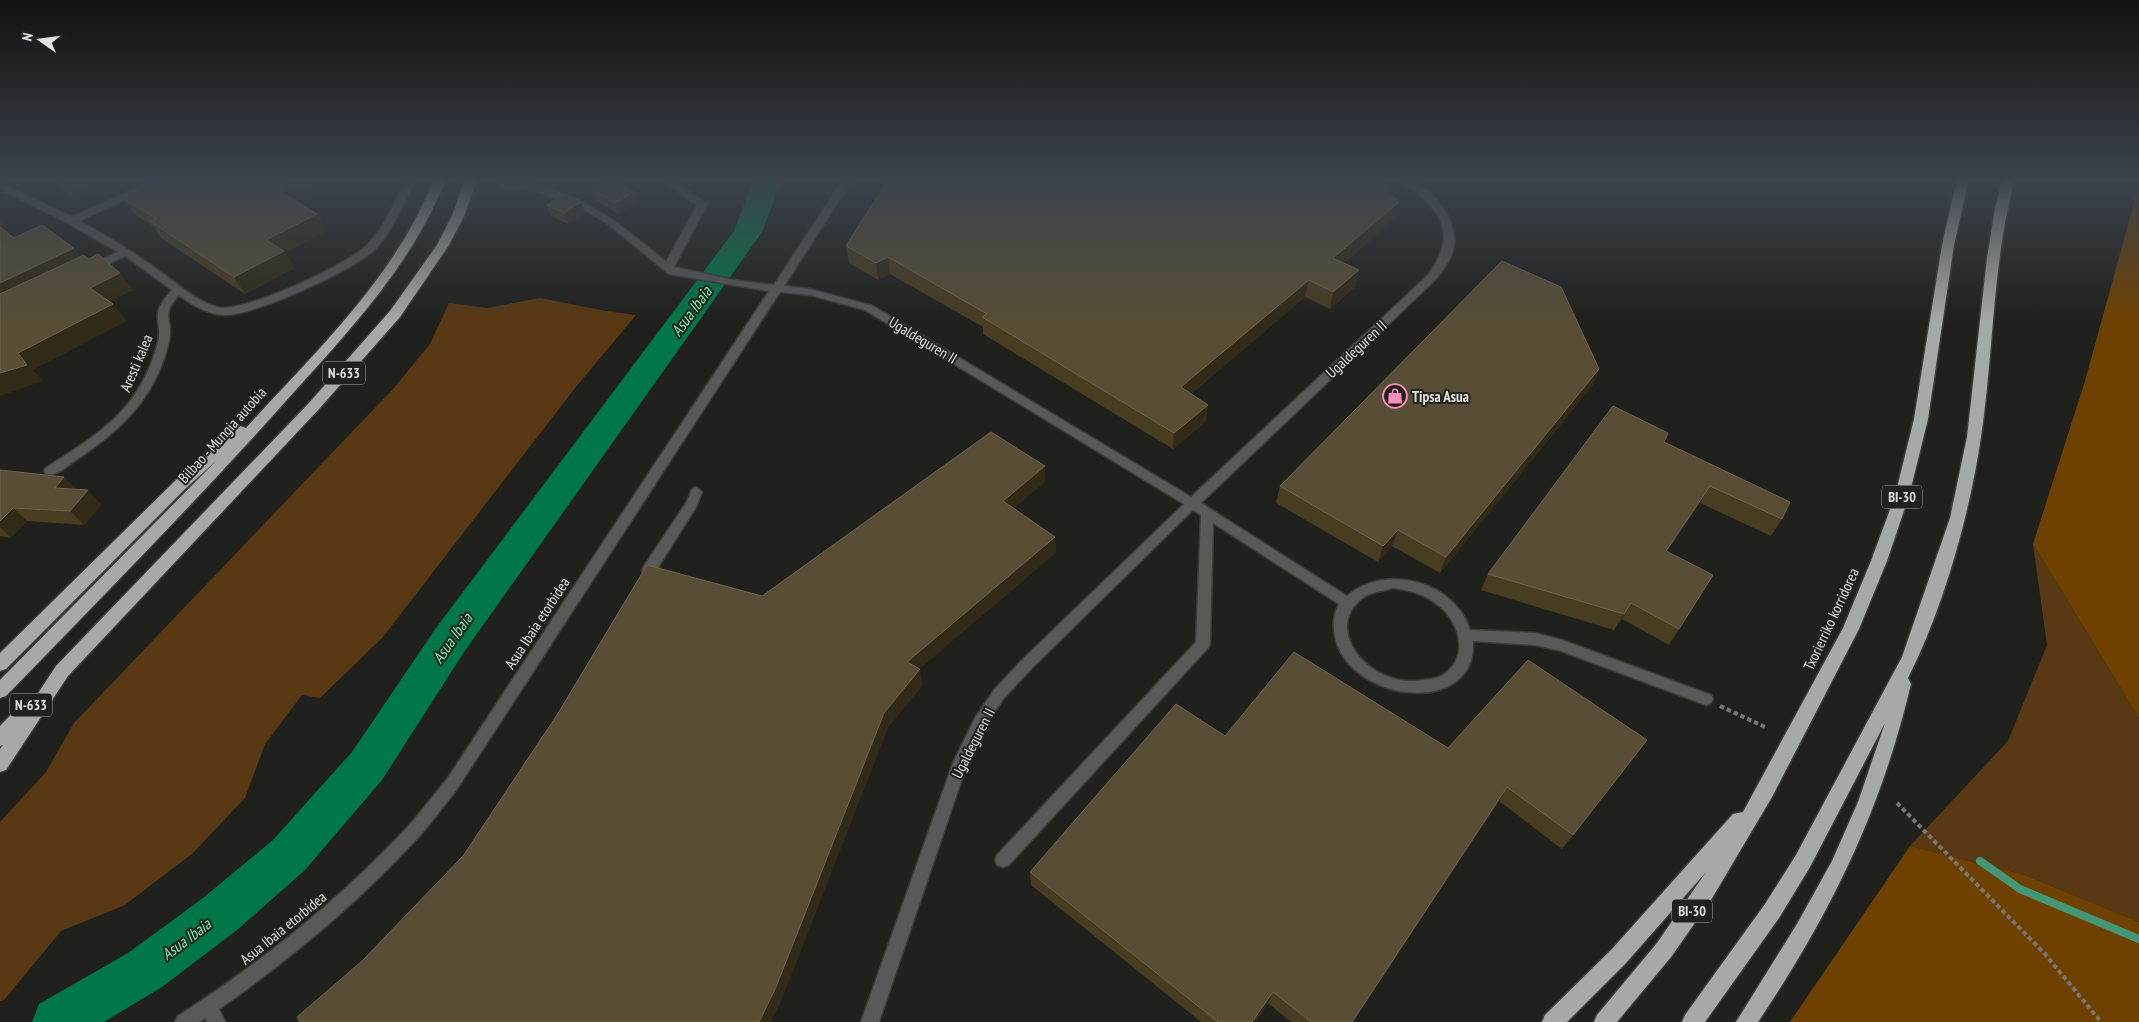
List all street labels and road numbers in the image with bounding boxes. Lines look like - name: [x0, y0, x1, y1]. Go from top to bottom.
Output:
- street label: Ugaldeguren II: [885, 312, 961, 368]
- street label: Ugaldeguren II: [1322, 316, 1390, 382]
- street label: Aresti kalea: [115, 331, 157, 395]
- road number: N-633: [323, 362, 365, 384]
- street label: Bilbao - Mungia autobia: [174, 383, 270, 487]
- road number: BI-30: [1882, 486, 1922, 508]
- street label: Txorierriko korridorea: [1799, 565, 1863, 673]
- street label: Asua Ibaia etorbidea: [500, 574, 574, 672]
- road number: N-633: [10, 694, 52, 716]
- street label: Ugaldeguren II: [947, 705, 999, 781]
- street label: Asua Ibaia etorbidea: [236, 887, 330, 969]
- road number: BI-30: [1672, 899, 1712, 922]

